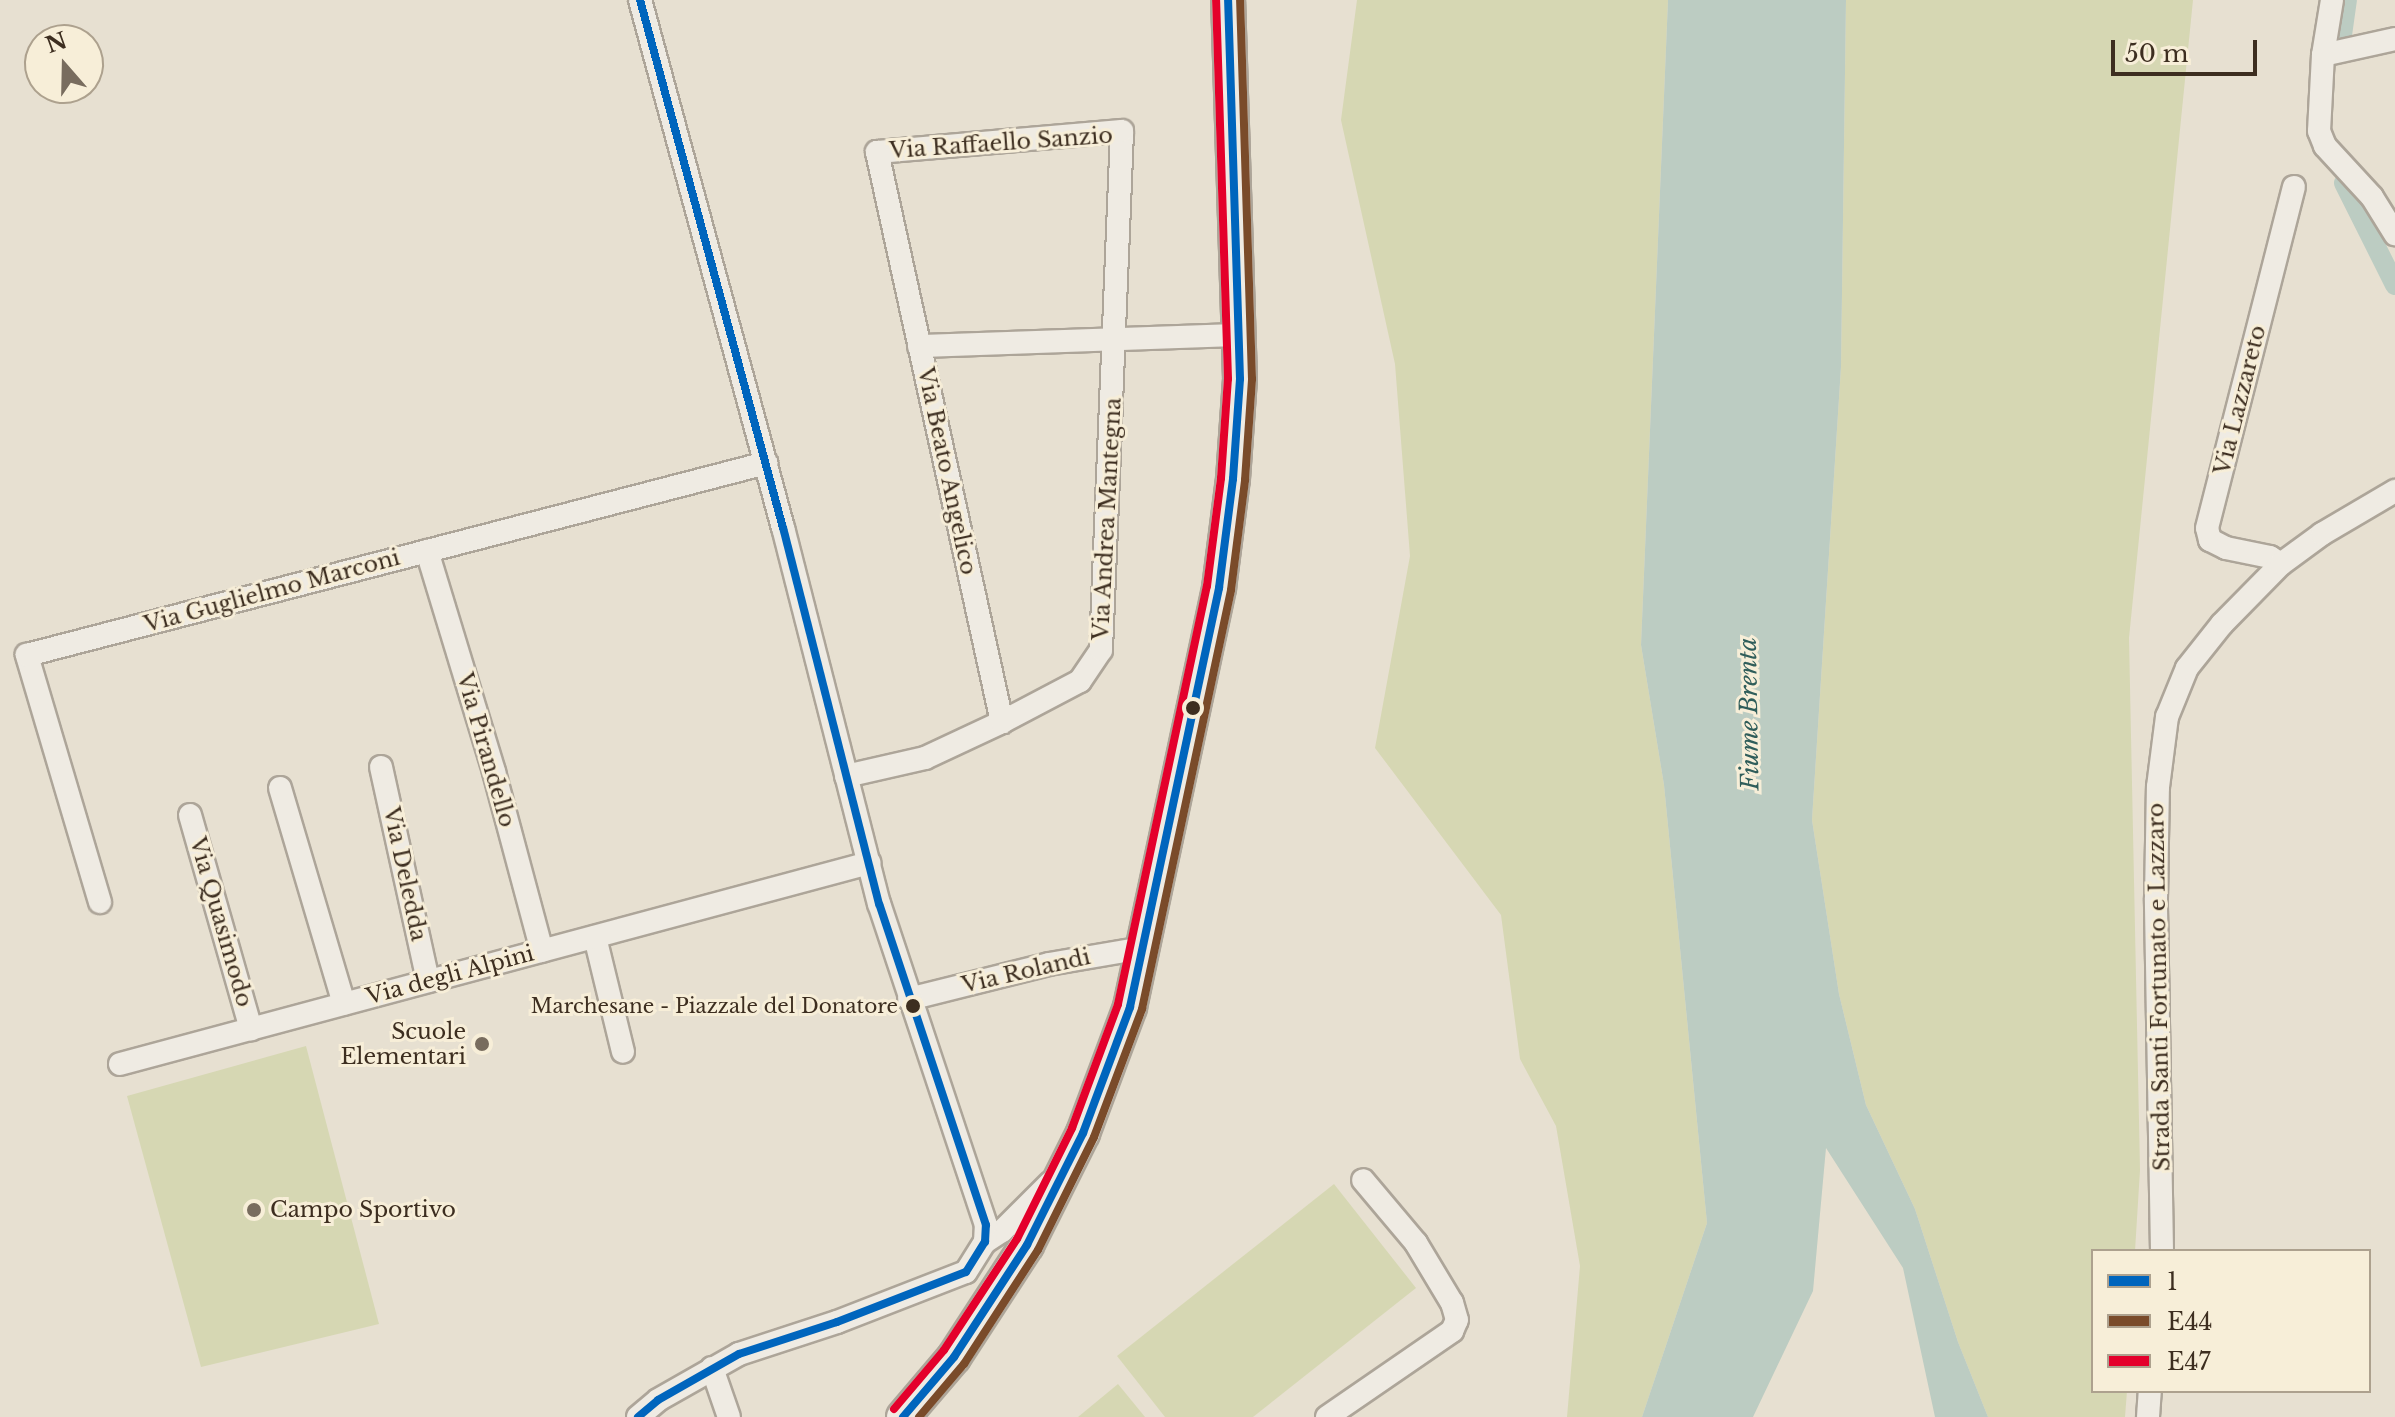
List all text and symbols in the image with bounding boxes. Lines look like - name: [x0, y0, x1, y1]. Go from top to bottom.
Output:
- north arrow: [24, 24, 104, 104]
- scale bar: [2115, 24, 2261, 74]
- text: N: [42, 27, 71, 59]
- text: 50 m: [2125, 39, 2188, 68]
- street label: Via Raffaello Sanzio: [888, 122, 1114, 164]
- street label: Via Lazzareto: [2209, 322, 2271, 478]
- street label: Via Beato Angelico: [912, 364, 982, 578]
- street label: Via Andrea Mantegna: [1087, 396, 1127, 642]
- street label: Via Guglielmo Marconi: [141, 544, 403, 638]
- water label: Fiume Brenta: [1733, 637, 1765, 791]
- street label: Via Pirandello: [451, 670, 521, 830]
- unlabelled marker: [1185, 700, 1201, 716]
- street label: Strada Santi Fortunato e Lazzaro: [2143, 802, 2175, 1172]
- street label: Via Deledda: [378, 804, 432, 944]
- street label: Via Quasimodo: [184, 834, 258, 1010]
- street label: Via degli Alpini: [363, 940, 537, 1010]
- street label: Via Rolandi: [959, 943, 1093, 999]
- place label: Marchesane - Piazzale del Donatore: [531, 994, 898, 1018]
- marker: Marchesane - Piazzale del Donatore: [905, 998, 921, 1014]
- place label: Scuole Elementari: [340, 1018, 466, 1070]
- marker: Scuole Elementari: [473, 1035, 491, 1053]
- place label: Campo Sportivo: [270, 1197, 456, 1223]
- marker: Campo Sportivo: [245, 1201, 263, 1219]
- legend: [2091, 1249, 2371, 1393]
- text: 1: [2167, 1267, 2178, 1296]
- text: E44: [2167, 1307, 2213, 1336]
- text: E47: [2167, 1347, 2211, 1376]

